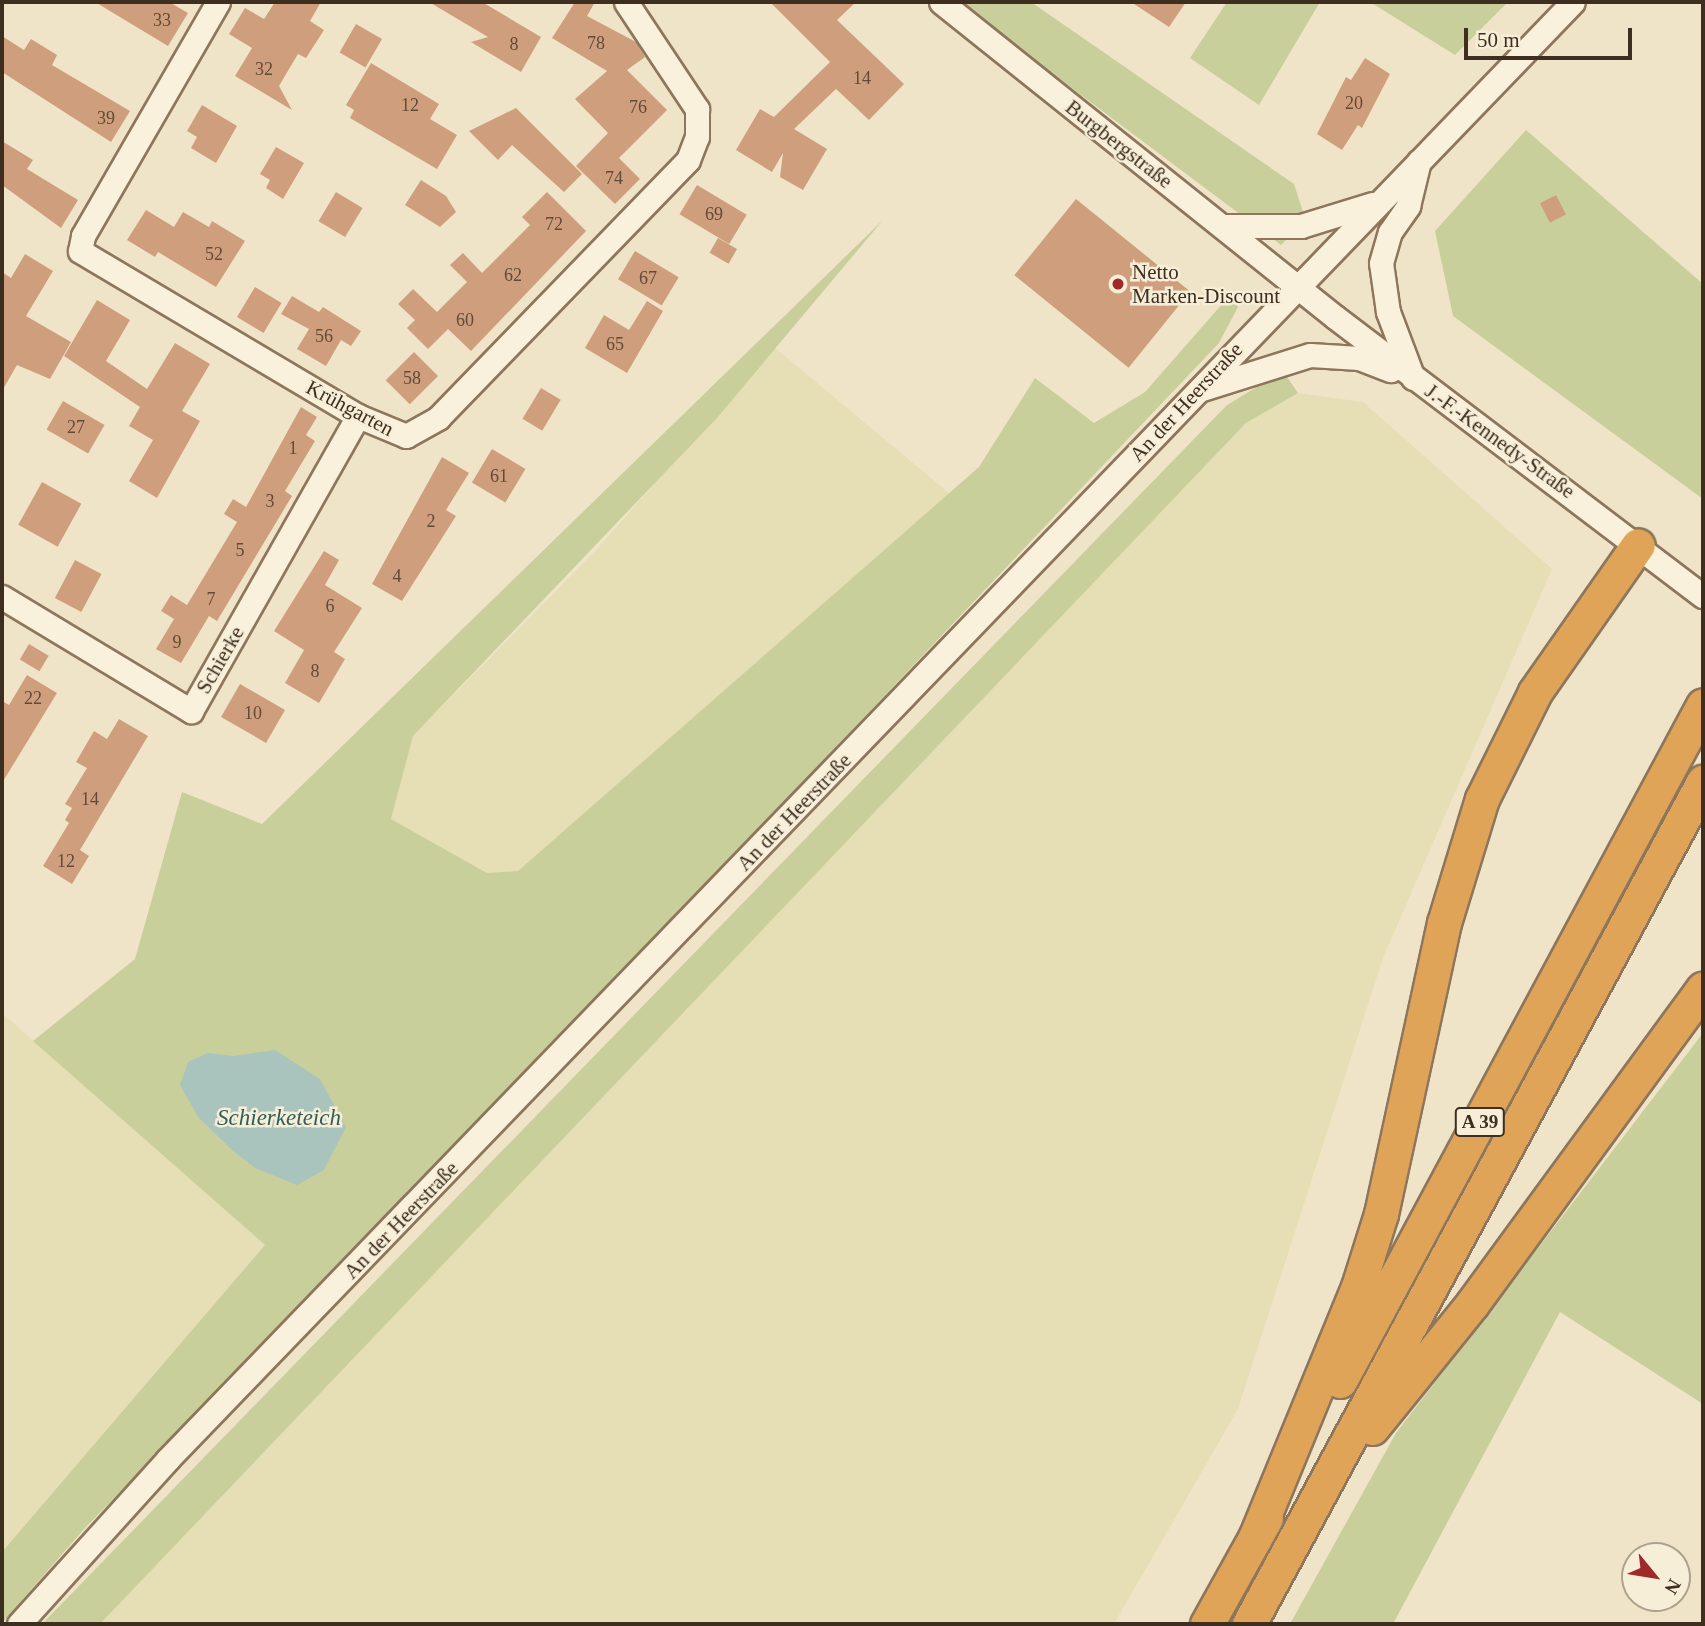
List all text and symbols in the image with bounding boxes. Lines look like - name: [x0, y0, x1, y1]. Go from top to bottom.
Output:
- house number: 33: [153, 9, 171, 31]
- scale bar: [1467, 14, 1635, 58]
- text: 50 m: [1477, 28, 1520, 52]
- house number: 78: [587, 32, 605, 54]
- house number: 8: [510, 33, 518, 55]
- house number: 32: [255, 58, 273, 80]
- house number: 14: [853, 67, 871, 89]
- house number: 20: [1345, 92, 1363, 114]
- house number: 12: [401, 94, 419, 116]
- street label: Burgbergstraße: [1061, 94, 1177, 194]
- house number: 76: [629, 96, 647, 118]
- house number: 39: [97, 107, 115, 129]
- house number: 74: [605, 167, 623, 189]
- house number: 69: [705, 203, 723, 225]
- house number: 72: [545, 213, 563, 235]
- house number: 52: [205, 243, 223, 265]
- place label: Netto Marken-Discount: [1132, 259, 1280, 309]
- house number: 62: [504, 264, 522, 286]
- house number: 67: [639, 267, 657, 289]
- marker: Netto Marken-Discount: [1110, 276, 1126, 292]
- house number: 60: [456, 309, 474, 331]
- house number: 56: [315, 325, 333, 347]
- house number: 65: [606, 333, 624, 355]
- street label: An der Heerstraße: [1124, 337, 1248, 467]
- house number: 58: [403, 367, 421, 389]
- street label: Krühgarten: [302, 374, 398, 442]
- street label: J.-F.-Kennedy-Straße: [1420, 378, 1580, 504]
- house number: 27: [67, 416, 85, 438]
- house number: 1: [288, 437, 298, 459]
- house number: 61: [490, 465, 508, 487]
- house number: 3: [265, 490, 274, 512]
- house number: 2: [426, 510, 436, 532]
- house number: 5: [235, 539, 244, 561]
- house number: 4: [392, 565, 402, 587]
- house number: 7: [206, 588, 216, 610]
- house number: 6: [326, 595, 335, 617]
- street label: Schierke: [191, 622, 249, 698]
- house number: 9: [172, 631, 182, 653]
- house number: 8: [310, 660, 320, 682]
- house number: 22: [24, 687, 42, 709]
- house number: 10: [244, 702, 262, 724]
- street label: An der Heerstraße: [731, 748, 857, 876]
- house number: 14: [81, 788, 99, 810]
- house number: 12: [57, 850, 75, 872]
- water label: Schierketeich: [217, 1104, 341, 1132]
- road number: A 39: [1454, 1106, 1506, 1138]
- street label: An der Heerstraße: [338, 1156, 464, 1284]
- north arrow: [1621, 1542, 1691, 1612]
- text: N: [1660, 1576, 1685, 1598]

